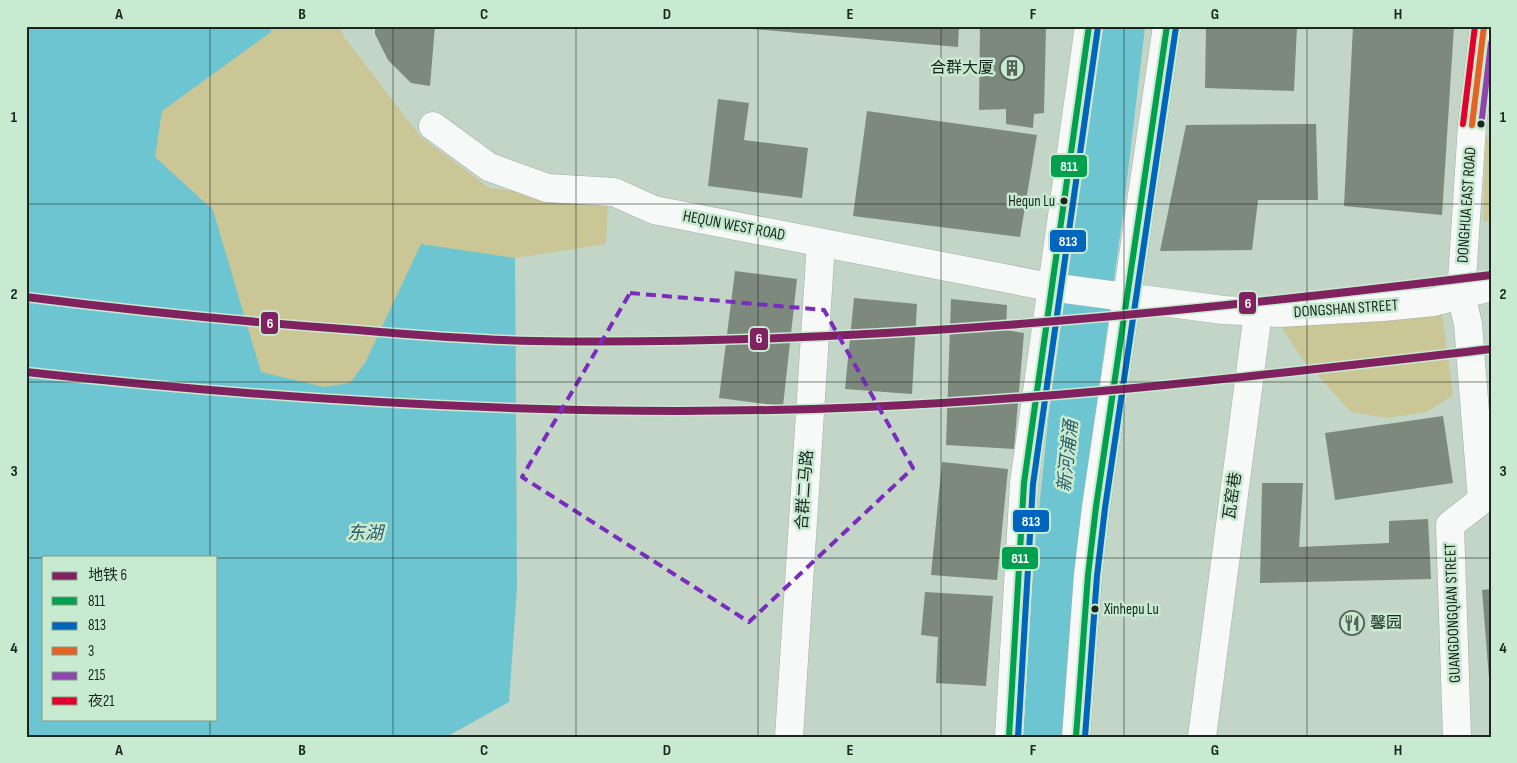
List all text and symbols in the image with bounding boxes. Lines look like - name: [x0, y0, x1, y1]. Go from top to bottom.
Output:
- text: A: [114, 5, 123, 24]
- text: B: [298, 5, 306, 24]
- text: C: [480, 5, 488, 24]
- text: D: [663, 5, 671, 24]
- text: E: [847, 5, 854, 24]
- text: F: [1030, 5, 1037, 24]
- text: G: [1211, 5, 1219, 24]
- text: H: [1394, 5, 1402, 24]
- building icon: 合群大厦: [999, 55, 1025, 81]
- place label: 合群大厦: [930, 59, 994, 78]
- text: 1: [11, 108, 18, 127]
- text: 1: [1500, 108, 1507, 127]
- unlabelled marker: [1476, 119, 1486, 129]
- street label: DONGHUA EAST ROAD: [1453, 146, 1481, 264]
- line badge: 811: [1050, 154, 1088, 178]
- text: 811: [1060, 158, 1078, 175]
- place label: Hequn Lu: [1008, 192, 1055, 211]
- marker: Hequn Lu: [1059, 196, 1069, 206]
- street label: HEQUN WEST ROAD: [681, 207, 787, 245]
- line badge: 813: [1049, 229, 1087, 253]
- text: 813: [1059, 233, 1077, 250]
- text: 2: [10, 285, 18, 304]
- text: 2: [1499, 285, 1507, 304]
- line badge: 6: [1238, 291, 1257, 315]
- text: 6: [1245, 295, 1252, 312]
- street label: DONGSHAN STREET: [1293, 296, 1399, 322]
- line badge: 6: [260, 311, 279, 335]
- text: 6: [267, 315, 274, 332]
- line badge: 6: [749, 327, 769, 351]
- text: 6: [756, 330, 763, 347]
- water label: 新河浦涌: [1054, 417, 1082, 493]
- street label: 合群二马路: [793, 449, 817, 531]
- text: 3: [10, 462, 18, 481]
- text: 3: [1499, 462, 1507, 481]
- street label: 瓦窑巷: [1220, 471, 1246, 521]
- line badge: 813: [1012, 509, 1050, 533]
- text: 813: [1022, 513, 1040, 530]
- water label: 东湖: [347, 523, 386, 544]
- street label: GUANGDONGQIAN STREET: [1441, 542, 1465, 683]
- line badge: 811: [1001, 546, 1039, 570]
- text: 811: [1011, 550, 1029, 567]
- legend: [42, 556, 218, 720]
- text: 地铁 6: [88, 566, 127, 585]
- text: 811: [88, 592, 106, 611]
- place label: Xinhepu Lu: [1103, 600, 1159, 619]
- marker: Xinhepu Lu: [1090, 604, 1100, 614]
- restaurant icon: 馨园: [1339, 610, 1365, 636]
- place label: 馨园: [1370, 614, 1402, 633]
- text: 813: [88, 616, 106, 635]
- text: 4: [10, 639, 18, 658]
- text: 4: [1499, 639, 1507, 658]
- text: 3: [88, 642, 94, 661]
- text: 215: [88, 666, 106, 685]
- text: 夜21: [88, 692, 115, 711]
- text: A: [114, 741, 123, 760]
- text: B: [298, 741, 306, 760]
- text: C: [480, 741, 488, 760]
- text: D: [663, 741, 671, 760]
- text: E: [847, 741, 854, 760]
- text: F: [1030, 741, 1037, 760]
- text: G: [1211, 741, 1219, 760]
- text: H: [1394, 741, 1402, 760]

